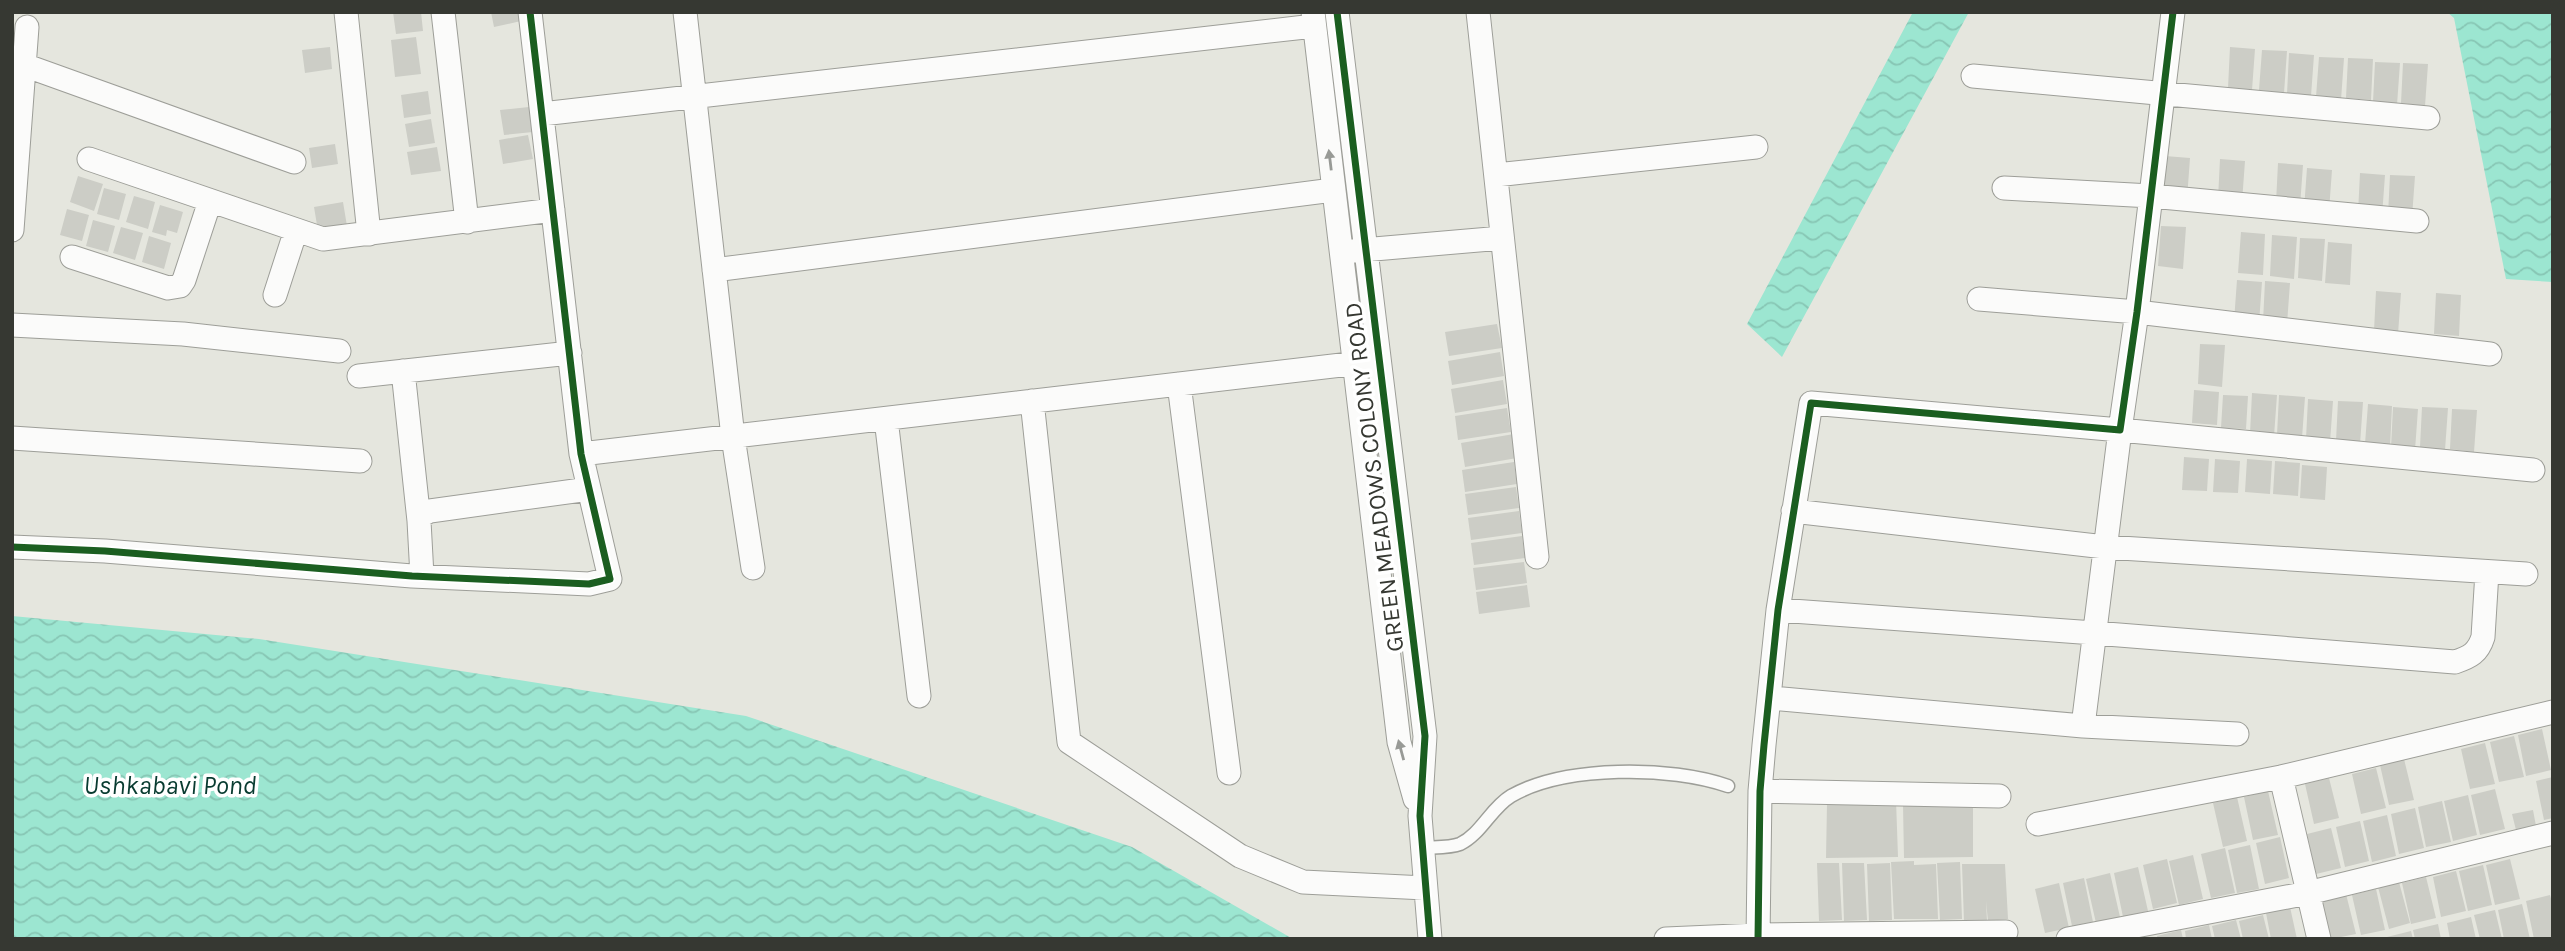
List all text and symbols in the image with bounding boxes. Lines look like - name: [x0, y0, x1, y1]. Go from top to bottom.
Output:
- one-way arrow: [1324, 148, 1335, 170]
- street label: GREEN MEADOWS COLONY ROAD: [1339, 301, 1409, 653]
- one-way arrow: [1395, 739, 1406, 761]
- water label: Ushkabavi Pond: [84, 770, 257, 801]

